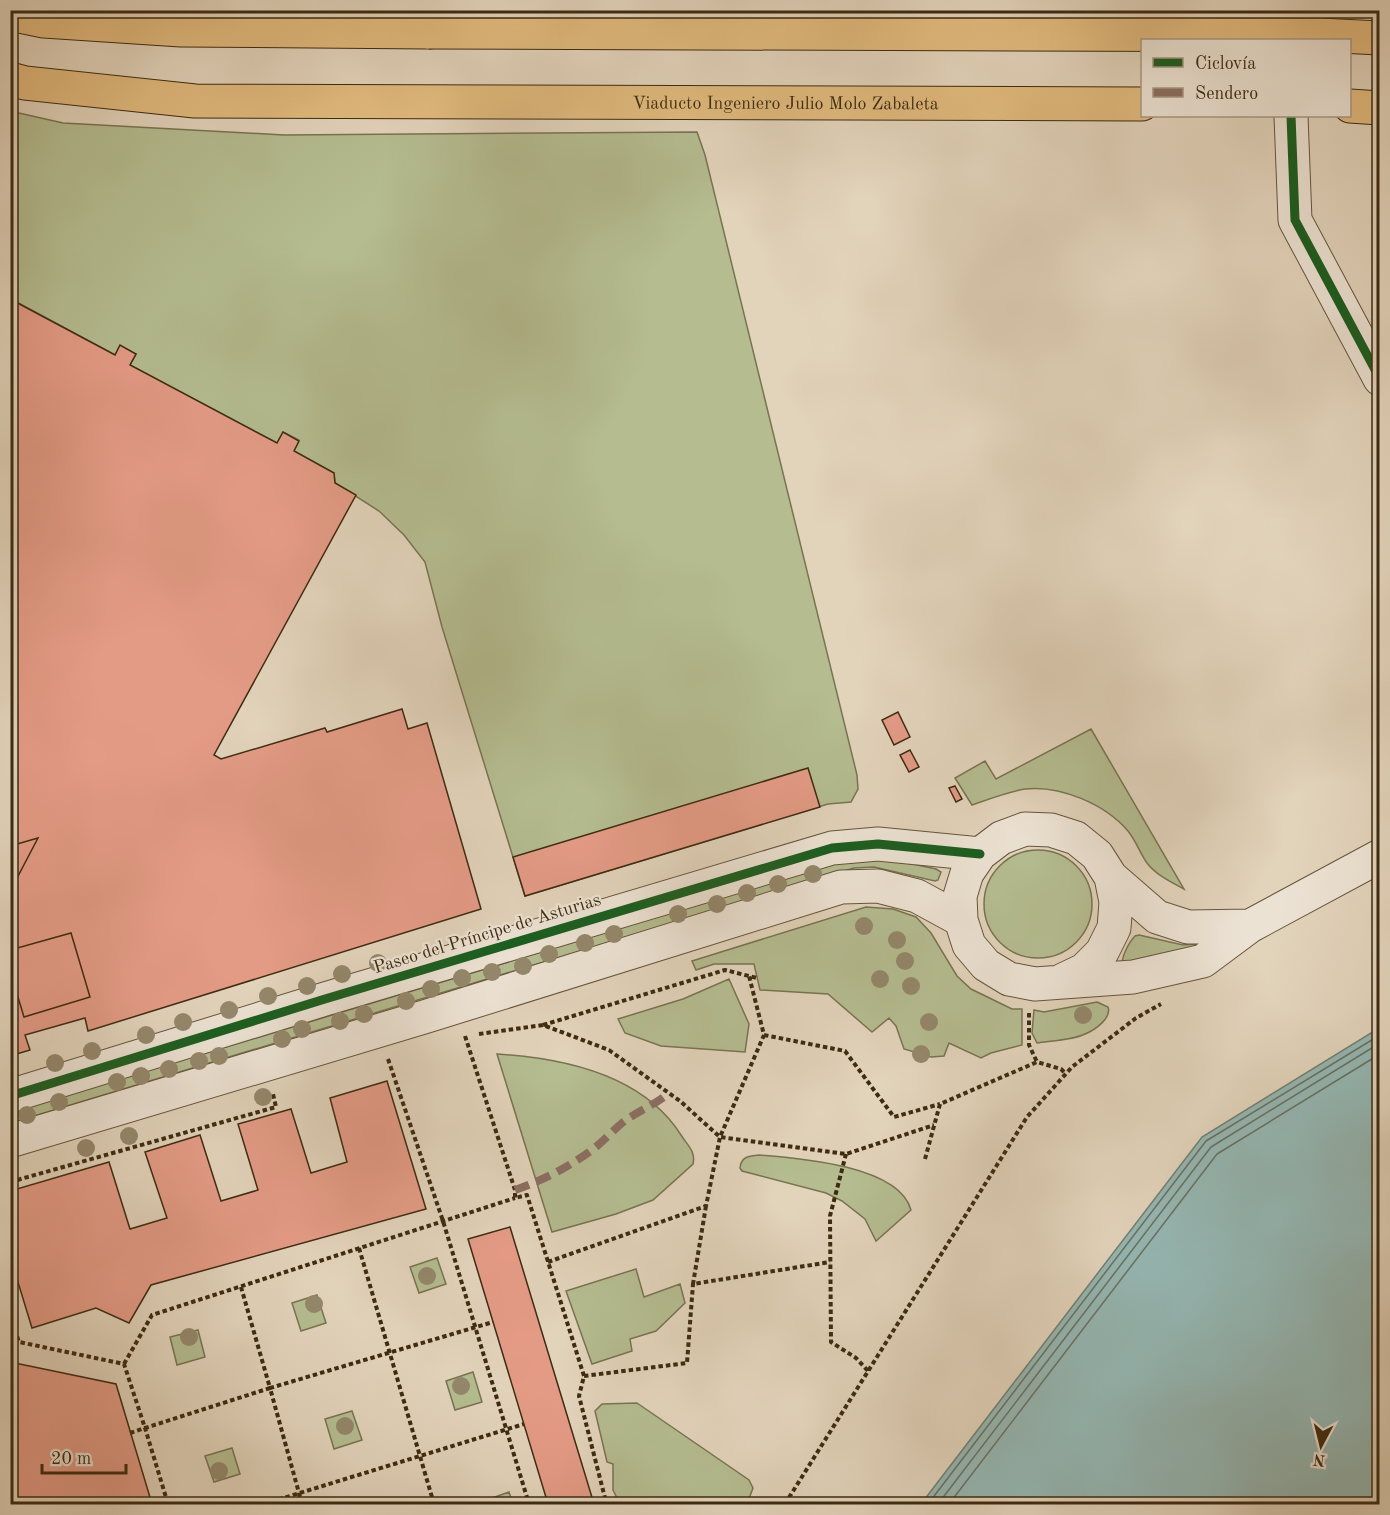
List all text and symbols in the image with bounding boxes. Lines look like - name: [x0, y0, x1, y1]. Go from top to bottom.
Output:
- legend: [1141, 39, 1351, 117]
- text: Ciclovía: [1195, 55, 1256, 73]
- text: Sendero: [1195, 85, 1258, 103]
- street label: Viaducto Ingeniero Julio Molo Zabaleta: [632, 94, 939, 113]
- street label: Paseo del Príncipe de Asturias: [371, 891, 603, 977]
- north arrow: [1291, 1416, 1351, 1476]
- scale bar: [42, 1437, 126, 1475]
- text: 20 m: [51, 1450, 91, 1468]
- text: N: [1312, 1450, 1326, 1468]

